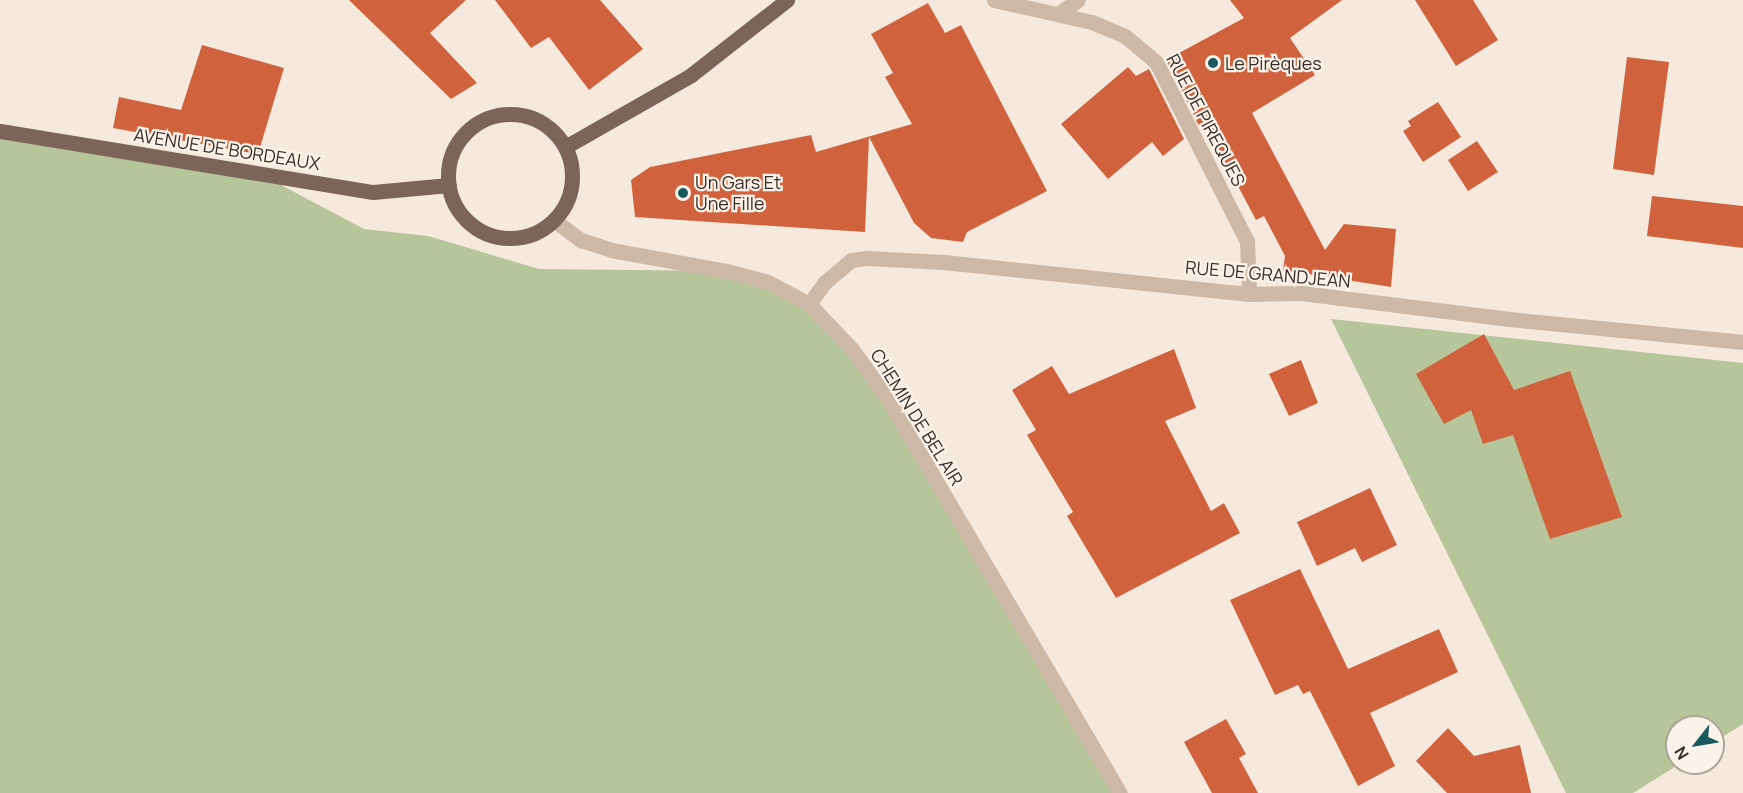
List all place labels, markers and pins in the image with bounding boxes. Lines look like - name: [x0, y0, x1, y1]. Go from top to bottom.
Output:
- place label: Le Pirèques: [1225, 52, 1322, 74]
- marker: Le Pirèques: [1206, 56, 1220, 70]
- place label: Un Gars Et Une Fille: [695, 172, 781, 214]
- marker: Un Gars Et Une Fille: [676, 186, 690, 200]

